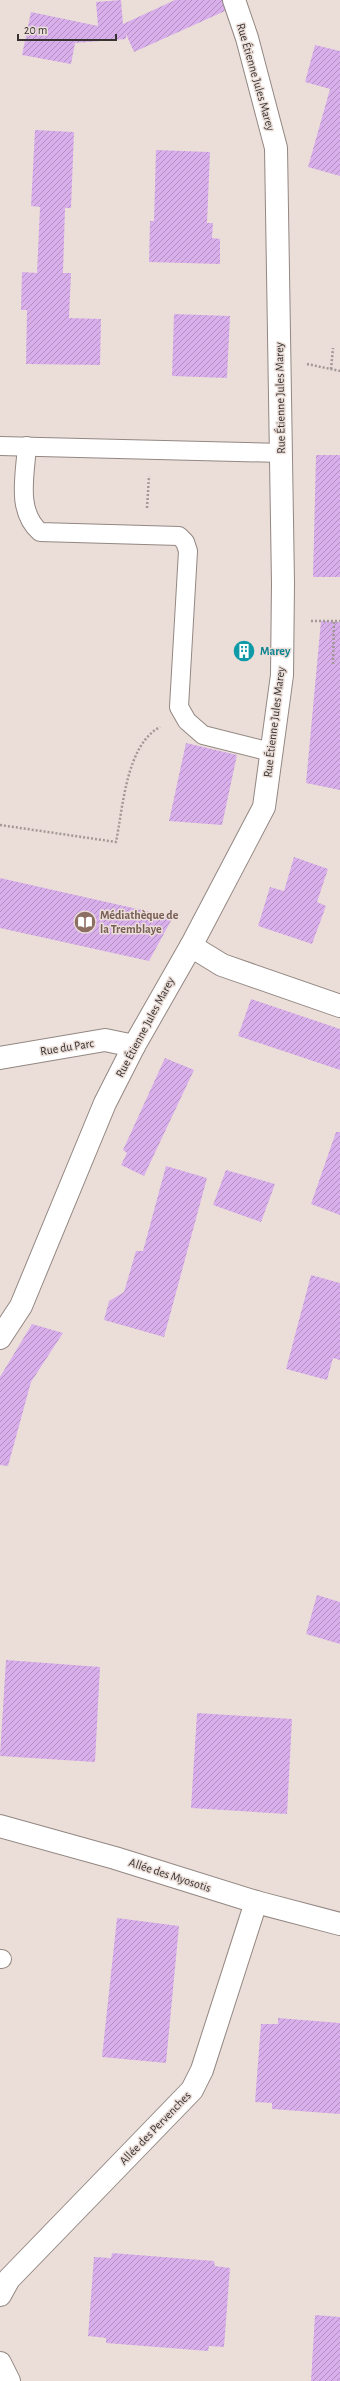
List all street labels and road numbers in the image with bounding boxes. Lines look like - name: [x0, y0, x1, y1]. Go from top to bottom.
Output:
- street label: Rue Étienne Jules Marey: [234, 21, 278, 133]
- street label: Rue Étienne Jules Marey: [272, 342, 288, 454]
- street label: Rue Étienne Jules Marey: [260, 666, 288, 778]
- street label: Rue Étienne Jules Marey: [113, 974, 177, 1080]
- street label: Rue du Parc: [39, 1037, 95, 1057]
- street label: Allée des Myosotis: [127, 1856, 213, 1895]
- street label: Allée des Pervenches: [117, 2089, 193, 2167]

